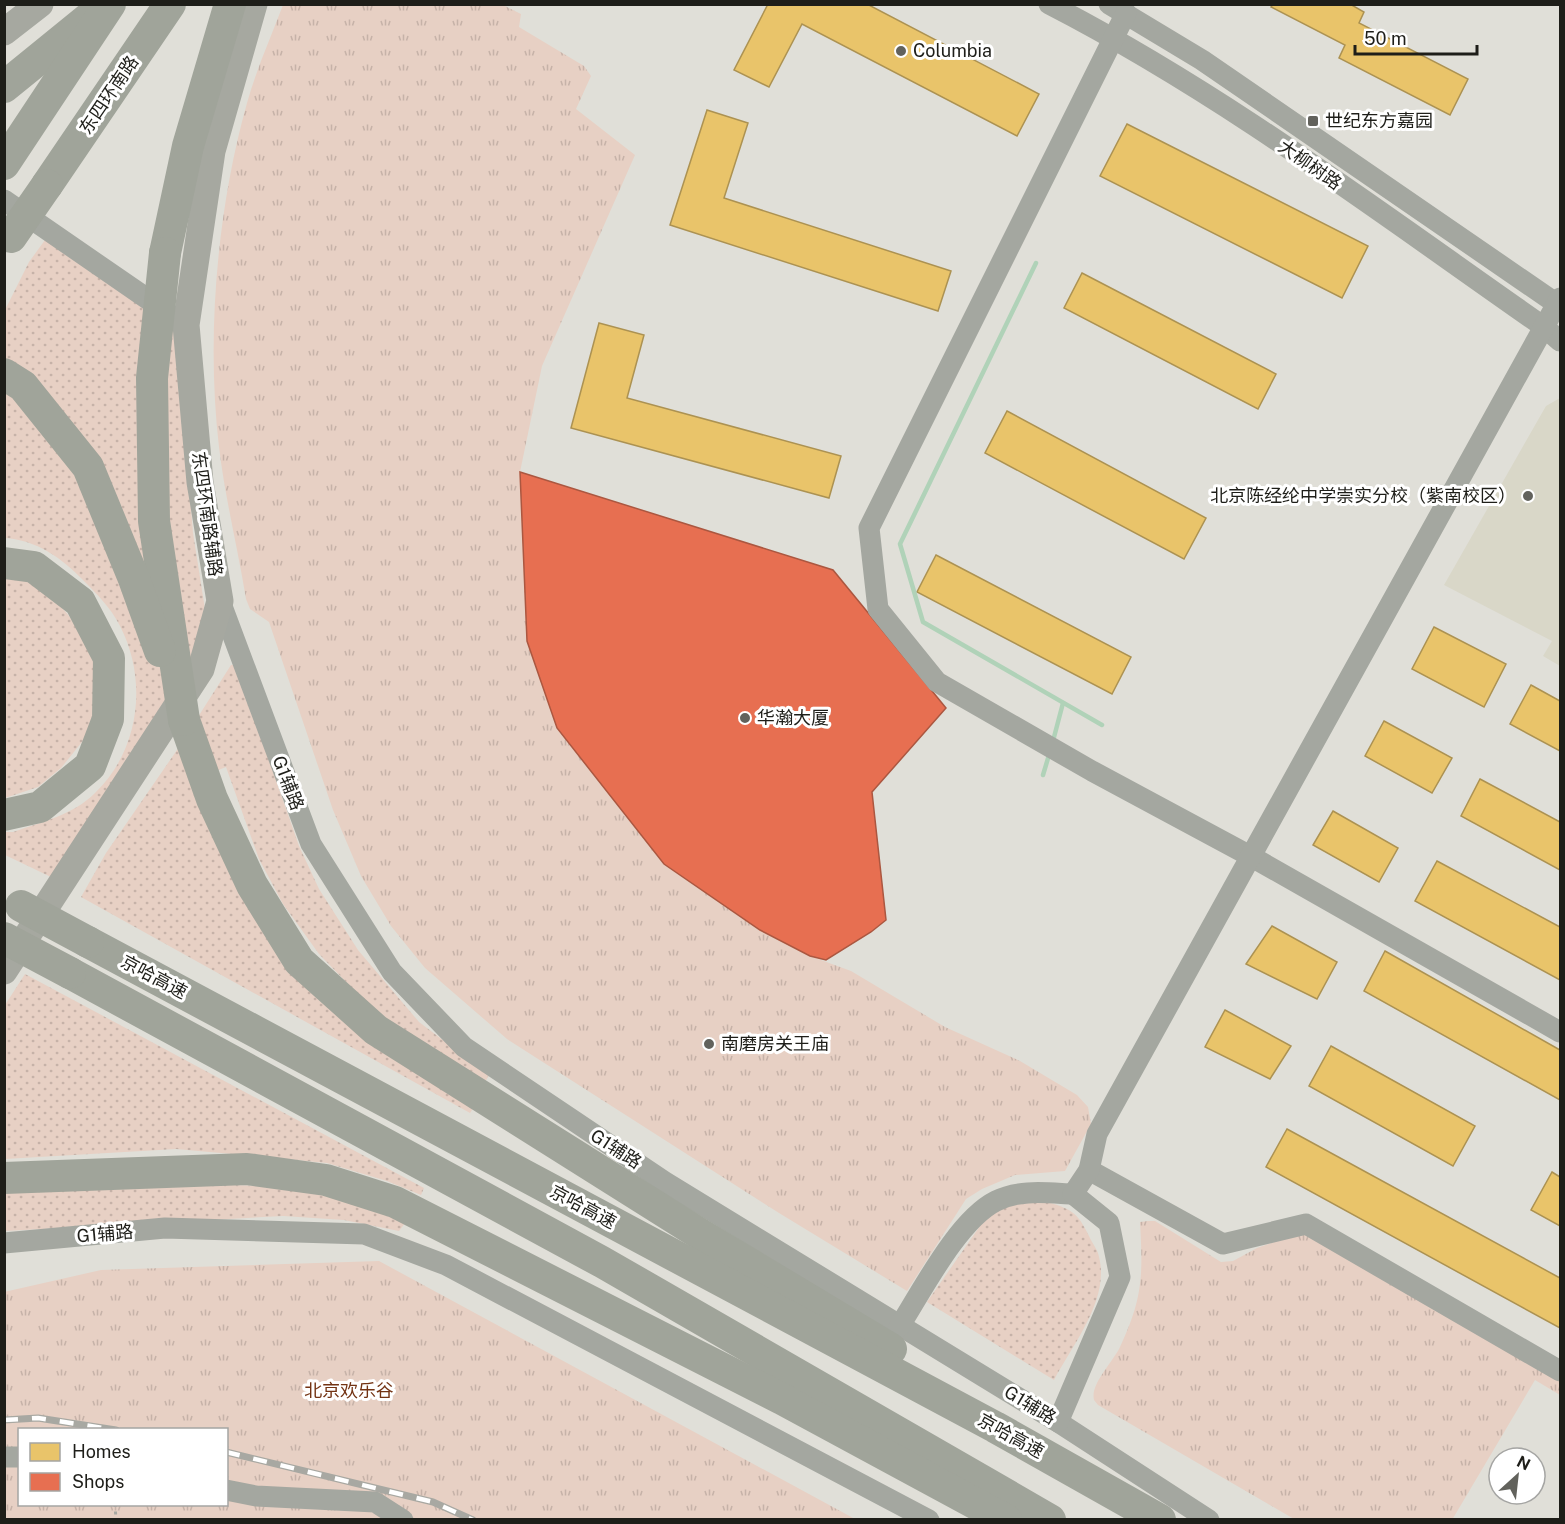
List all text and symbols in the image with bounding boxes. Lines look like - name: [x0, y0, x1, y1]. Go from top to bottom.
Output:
- scale bar: [1355, 18, 1476, 56]
- text: 50 m: [1364, 28, 1407, 49]
- place label: Columbia: [913, 40, 992, 61]
- marker: Columbia: [894, 44, 908, 58]
- street label: 东四环南路: [75, 52, 142, 138]
- place label: 世纪东方嘉园: [1325, 110, 1433, 131]
- marker: 世纪东方嘉园: [1306, 114, 1320, 128]
- street label: 大柳树路: [1275, 135, 1346, 194]
- street label: 东四环南路辅路: [188, 450, 227, 578]
- place label: 北京陈经纶中学崇实分校（紫南校区）: [1210, 485, 1516, 506]
- marker: 北京陈经纶中学崇实分校（紫南校区）: [1521, 489, 1535, 503]
- place label: 华瀚大厦: [757, 707, 829, 728]
- marker: 华瀚大厦: [738, 711, 752, 725]
- street label: G1辅路: [269, 753, 308, 813]
- street label: 京哈高速: [118, 950, 191, 1003]
- place label: 南磨房关王庙: [721, 1033, 829, 1054]
- marker: 南磨房关王庙: [702, 1037, 716, 1051]
- street label: G1辅路: [587, 1124, 646, 1173]
- street label: 京哈高速: [547, 1180, 620, 1233]
- street label: G1辅路: [76, 1221, 134, 1246]
- park label: 北京欢乐谷: [304, 1380, 394, 1401]
- street label: G1辅路: [1001, 1381, 1060, 1428]
- street label: 京哈高速: [975, 1409, 1048, 1462]
- legend: [18, 1428, 228, 1506]
- text: Homes: [72, 1441, 131, 1462]
- north arrow: [1487, 1446, 1547, 1506]
- text: N: [1514, 1452, 1533, 1474]
- text: Shops: [72, 1471, 124, 1492]

